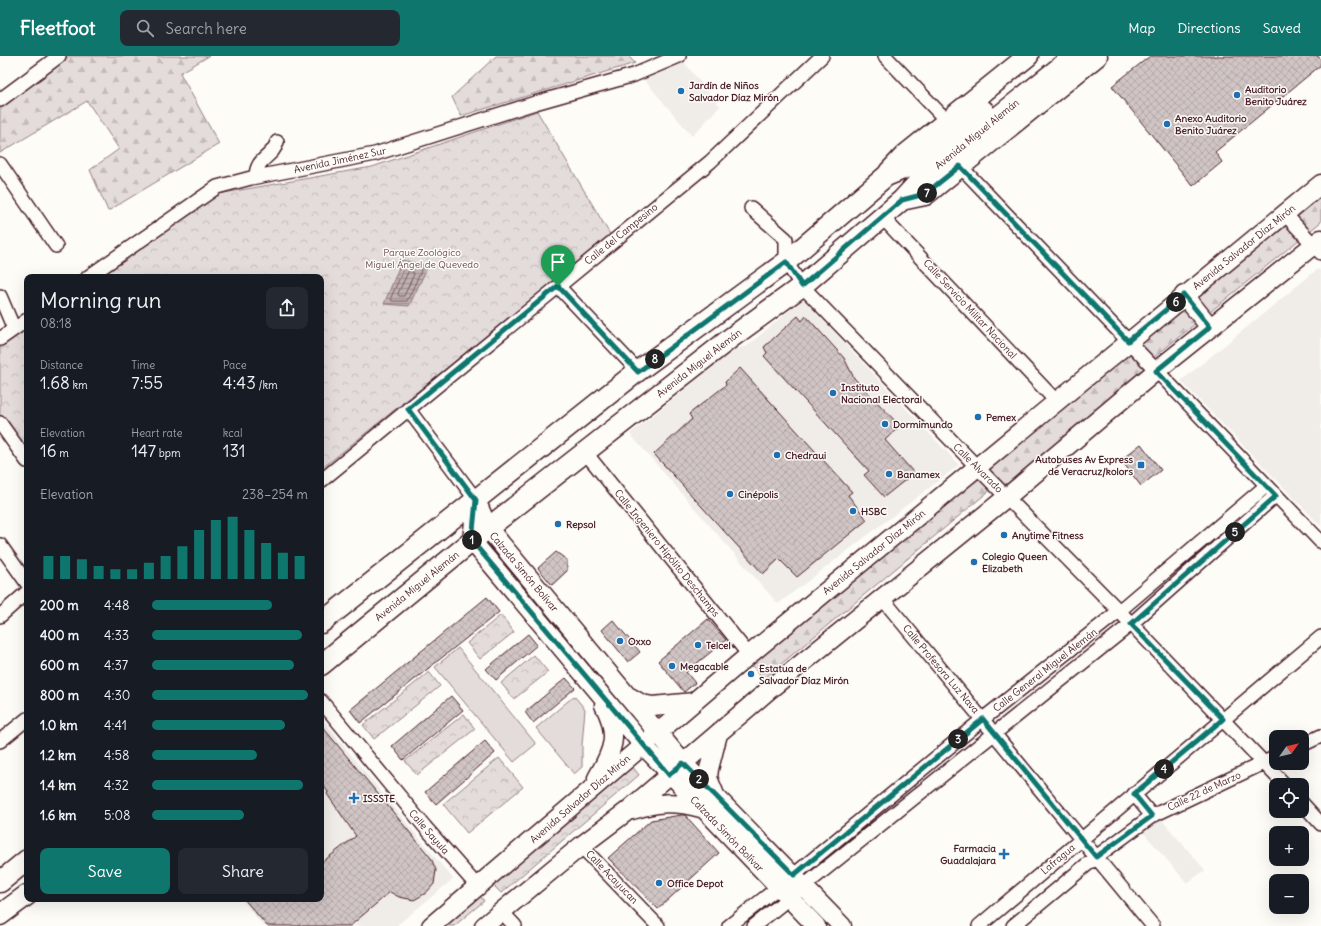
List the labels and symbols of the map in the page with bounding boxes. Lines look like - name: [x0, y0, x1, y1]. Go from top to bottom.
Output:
- place label: Jardín de Niños Salvador Díaz Mirón: [689, 79, 779, 104]
- place label: Auditorio Benito Juárez: [1245, 83, 1307, 108]
- marker: Jardín de Niños Salvador Díaz Mirón: [676, 86, 686, 96]
- marker: Auditorio Benito Juárez: [1232, 90, 1242, 100]
- street label: Avenida Miguel Alemán: [932, 96, 1022, 172]
- place label: Anexo Auditorio Benito Juárez: [1175, 112, 1247, 137]
- marker: Anexo Auditorio Benito Juárez: [1162, 119, 1172, 129]
- street label: Avenida Jiménez Sur: [293, 144, 387, 176]
- pin: 7: [917, 183, 937, 203]
- street label: Calle del Campesino: [582, 200, 661, 268]
- street label: Avenida Salvador Díaz Mirón: [1190, 201, 1298, 292]
- pin: [541, 245, 575, 286]
- park label: Parque Zoológico Miguel Ángel de Quevedo: [365, 246, 479, 271]
- street label: Calle Servicio Militar Nacional: [920, 257, 1020, 361]
- pin: 6: [1166, 292, 1186, 312]
- street label: Avenida Miguel Alemán: [654, 326, 744, 400]
- pin: 8: [645, 349, 665, 369]
- place label: Instituto Nacional Electoral: [841, 381, 922, 406]
- marker: Instituto Nacional Electoral: [828, 388, 838, 398]
- place label: Pemex: [986, 411, 1016, 424]
- marker: Pemex: [973, 412, 983, 422]
- place label: Dormimundo: [893, 418, 953, 431]
- marker: Dormimundo: [880, 419, 890, 429]
- street label: Calle Alvarado: [951, 441, 1006, 496]
- place label: Chedraui: [785, 449, 826, 462]
- marker: Chedraui: [772, 450, 782, 460]
- place label: Autobuses Av Express de Veracruz/kolors: [1035, 453, 1133, 478]
- marker: Autobuses Av Express de Veracruz/kolors: [1136, 460, 1146, 470]
- place label: Banamex: [897, 468, 940, 481]
- marker: Banamex: [884, 469, 894, 479]
- street label: Calle Ingeniero Hipólito Deschamps: [612, 487, 723, 620]
- place label: Cinépolis: [738, 488, 779, 501]
- marker: Cinépolis: [725, 489, 735, 499]
- place label: HSBC: [861, 505, 887, 518]
- street label: Avenida Salvador Díaz Mirón: [820, 506, 928, 597]
- marker: HSBC: [848, 506, 858, 516]
- place label: Repsol: [566, 518, 596, 531]
- marker: Repsol: [553, 519, 563, 529]
- pin: 5: [1225, 522, 1245, 542]
- street label: Calzada Simón Bolívar: [487, 529, 561, 615]
- place label: Anytime Fitness: [1012, 529, 1084, 542]
- pin: 1: [462, 530, 482, 550]
- marker: Anytime Fitness: [999, 530, 1009, 540]
- street label: Avenida Miguel Alemán: [372, 548, 462, 624]
- place label: Colegio Queen Elizabeth: [982, 550, 1048, 575]
- marker: Colegio Queen Elizabeth: [969, 557, 979, 567]
- street label: Calle Profesora Luz Nava: [900, 622, 982, 716]
- street label: Calle General Miguel Alemán: [990, 625, 1100, 715]
- place label: Oxxo: [628, 635, 651, 648]
- marker: Oxxo: [615, 636, 625, 646]
- place label: Telcel: [706, 639, 731, 652]
- marker: Telcel: [693, 640, 703, 650]
- place label: Megacable: [680, 660, 729, 673]
- marker: Megacable: [667, 661, 677, 671]
- place label: Estatua de Salvador Díaz Mirón: [759, 662, 849, 687]
- marker: Estatua de Salvador Díaz Mirón: [746, 669, 756, 679]
- pin: 3: [948, 729, 968, 749]
- north arrow: [1269, 730, 1309, 770]
- street label: Avenida Salvador Díaz Mirón: [527, 752, 633, 846]
- pin: 4: [1154, 759, 1174, 779]
- street label: Calle 22 de Marzo: [1165, 768, 1243, 814]
- pin: 2: [689, 769, 709, 789]
- marker: ISSSTE: [348, 792, 360, 804]
- place label: ISSSTE: [363, 792, 395, 805]
- street label: Calzada Simón Bolívar: [687, 793, 767, 875]
- street label: Calle Sayula: [406, 807, 452, 857]
- street label: Lafragua: [1038, 841, 1078, 877]
- place label: Farmacia Guadalajara: [940, 842, 996, 867]
- street label: Calle Acayucan: [583, 847, 641, 907]
- marker: Farmacia Guadalajara: [999, 849, 1009, 859]
- place label: Office Depot: [667, 877, 724, 890]
- marker: Office Depot: [654, 878, 664, 888]

